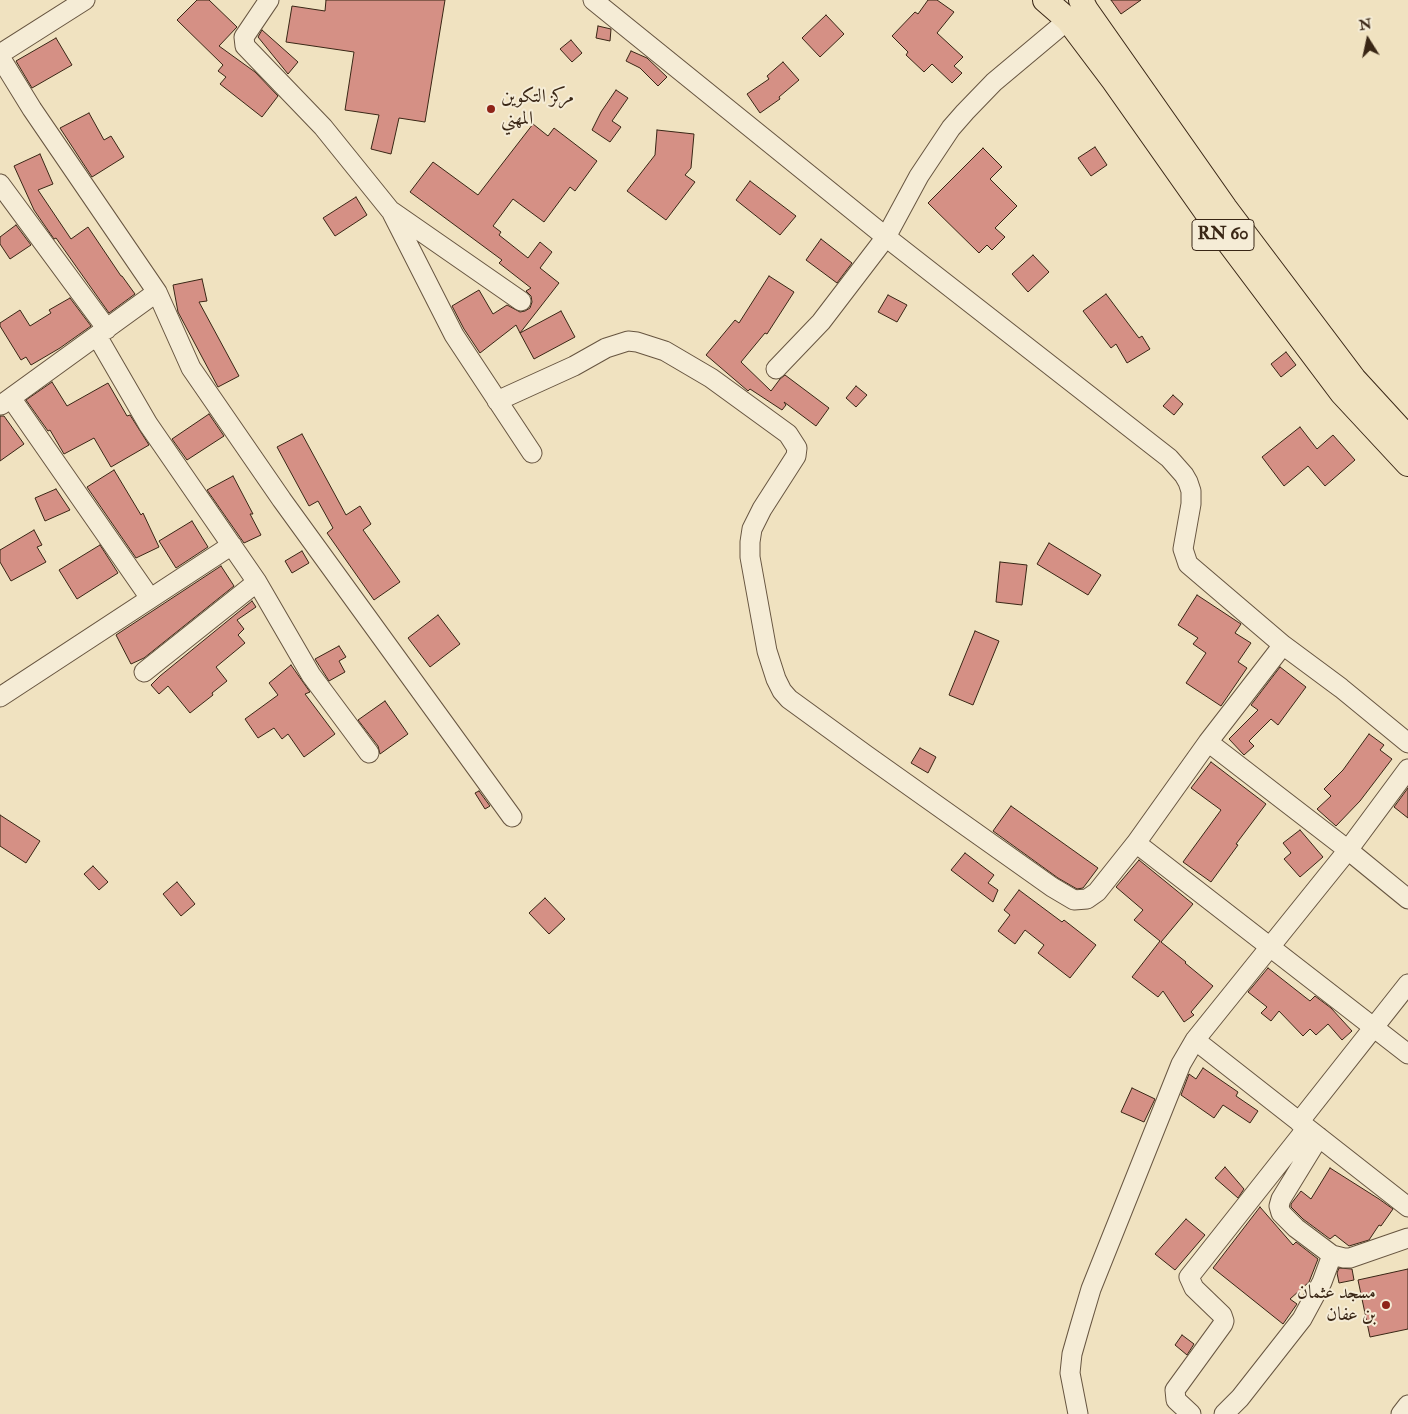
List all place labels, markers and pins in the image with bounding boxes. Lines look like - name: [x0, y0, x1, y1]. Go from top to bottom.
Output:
- place label: مركز التكوين المهني: [501, 87, 574, 131]
- marker: مركز التكوين المهني: [485, 103, 497, 115]
- place label: مسجد عثمان بن عفان: [1297, 1283, 1376, 1327]
- marker: مسجد عثمان بن عفان: [1380, 1299, 1392, 1311]

